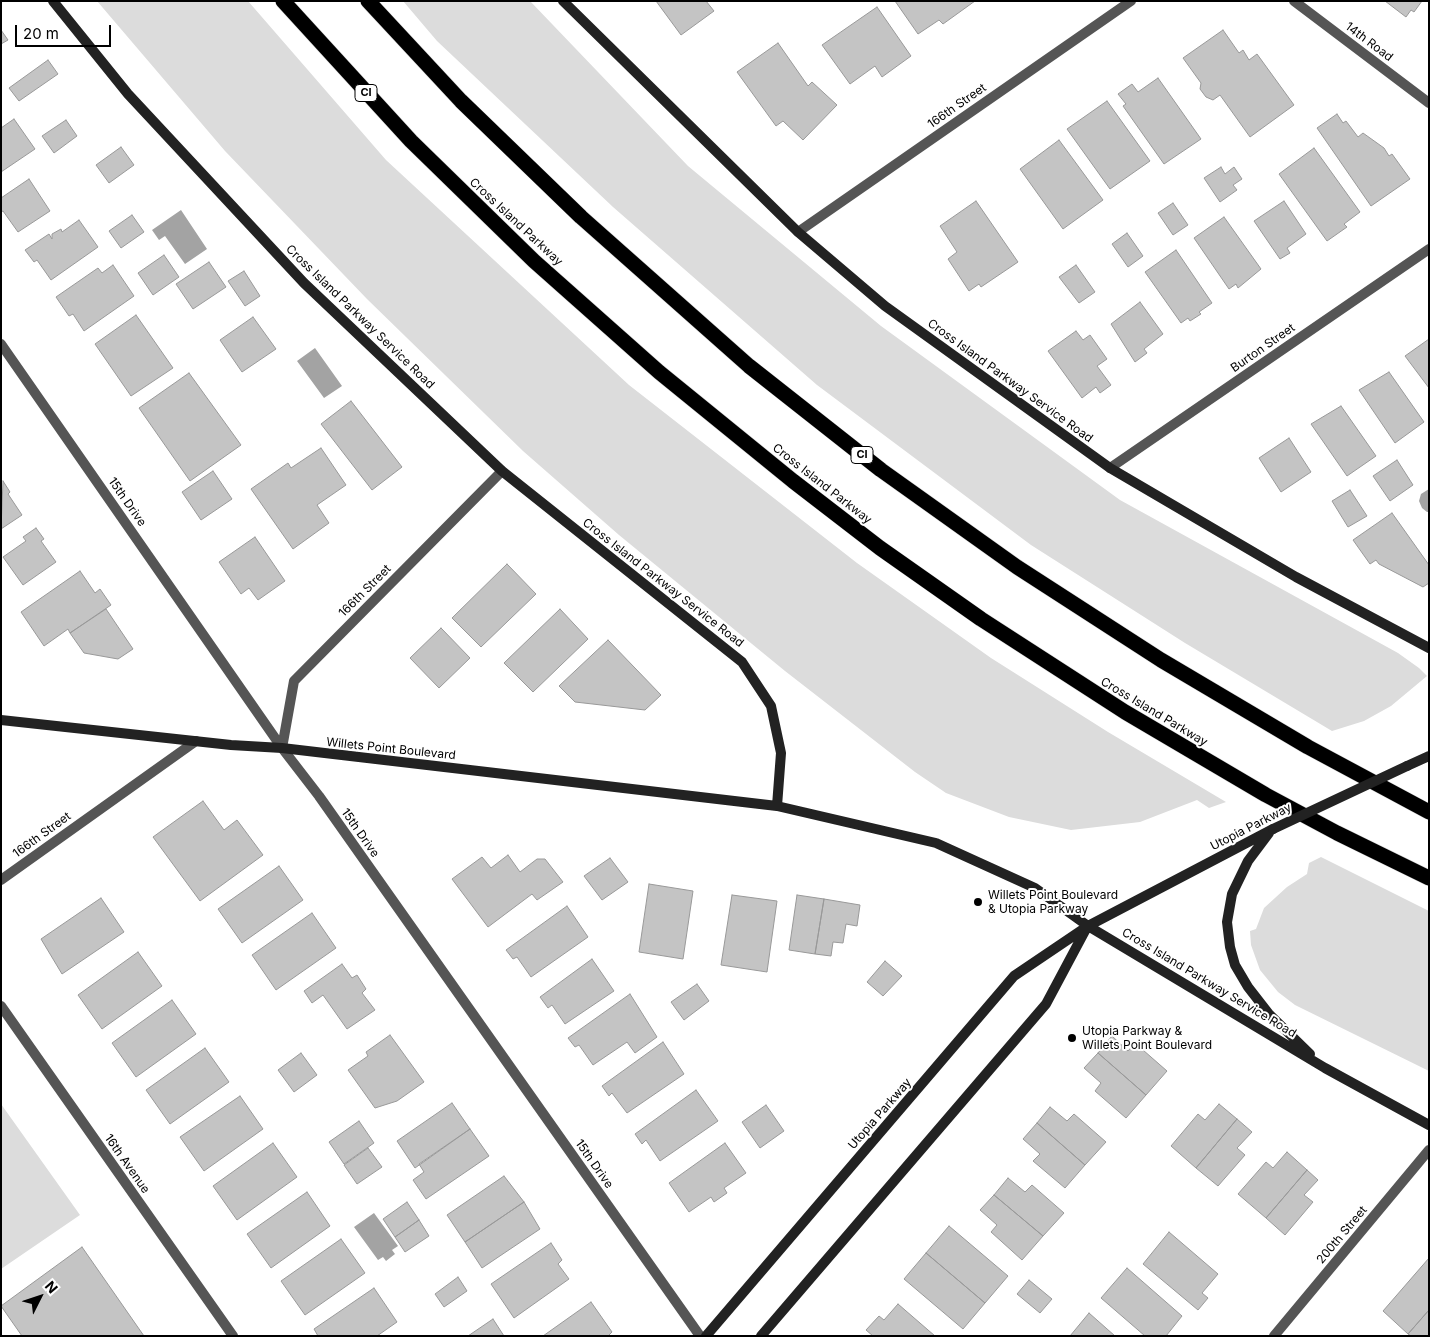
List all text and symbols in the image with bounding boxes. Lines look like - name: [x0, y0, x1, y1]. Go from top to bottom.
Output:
- scale bar: [18, 15, 114, 47]
- street label: 14th Road: [1342, 19, 1396, 65]
- text: 20 m: [23, 24, 59, 43]
- street label: 166th Street: [925, 81, 989, 131]
- road number: CI: [355, 85, 377, 102]
- street label: Cross Island Parkway: [466, 175, 566, 269]
- street label: Cross Island Parkway Service Road: [283, 242, 437, 392]
- street label: Cross Island Parkway Service Road: [925, 316, 1095, 446]
- street label: Burton Street: [1228, 321, 1298, 375]
- street label: Cross Island Parkway: [769, 441, 875, 527]
- road number: CI: [851, 446, 873, 464]
- street label: 15th Drive: [105, 475, 149, 529]
- street label: Cross Island Parkway Service Road: [579, 516, 747, 650]
- street label: 166th Street: [336, 562, 394, 620]
- street label: Cross Island Parkway: [1098, 674, 1210, 750]
- street label: Willets Point Boulevard: [326, 735, 456, 763]
- street label: Utopia Parkway: [1208, 800, 1294, 854]
- street label: 15th Drive: [338, 806, 382, 860]
- street label: 166th Street: [10, 809, 74, 861]
- place label: Willets Point Boulevard & Utopia Parkway: [988, 888, 1118, 916]
- marker: Willets Point Boulevard & Utopia Parkway: [972, 896, 984, 908]
- street label: Cross Island Parkway Service Road: [1119, 925, 1299, 1041]
- place label: Utopia Parkway & Willets Point Boulevard: [1082, 1024, 1212, 1052]
- marker: Utopia Parkway & Willets Point Boulevard: [1066, 1032, 1078, 1044]
- street label: Utopia Parkway: [845, 1076, 915, 1152]
- street label: 16th Avenue: [101, 1132, 153, 1196]
- street label: 15th Drive: [572, 1137, 616, 1191]
- street label: 200th Street: [1314, 1203, 1370, 1267]
- north arrow: [15, 1272, 65, 1322]
- text: N: [42, 1277, 62, 1296]

